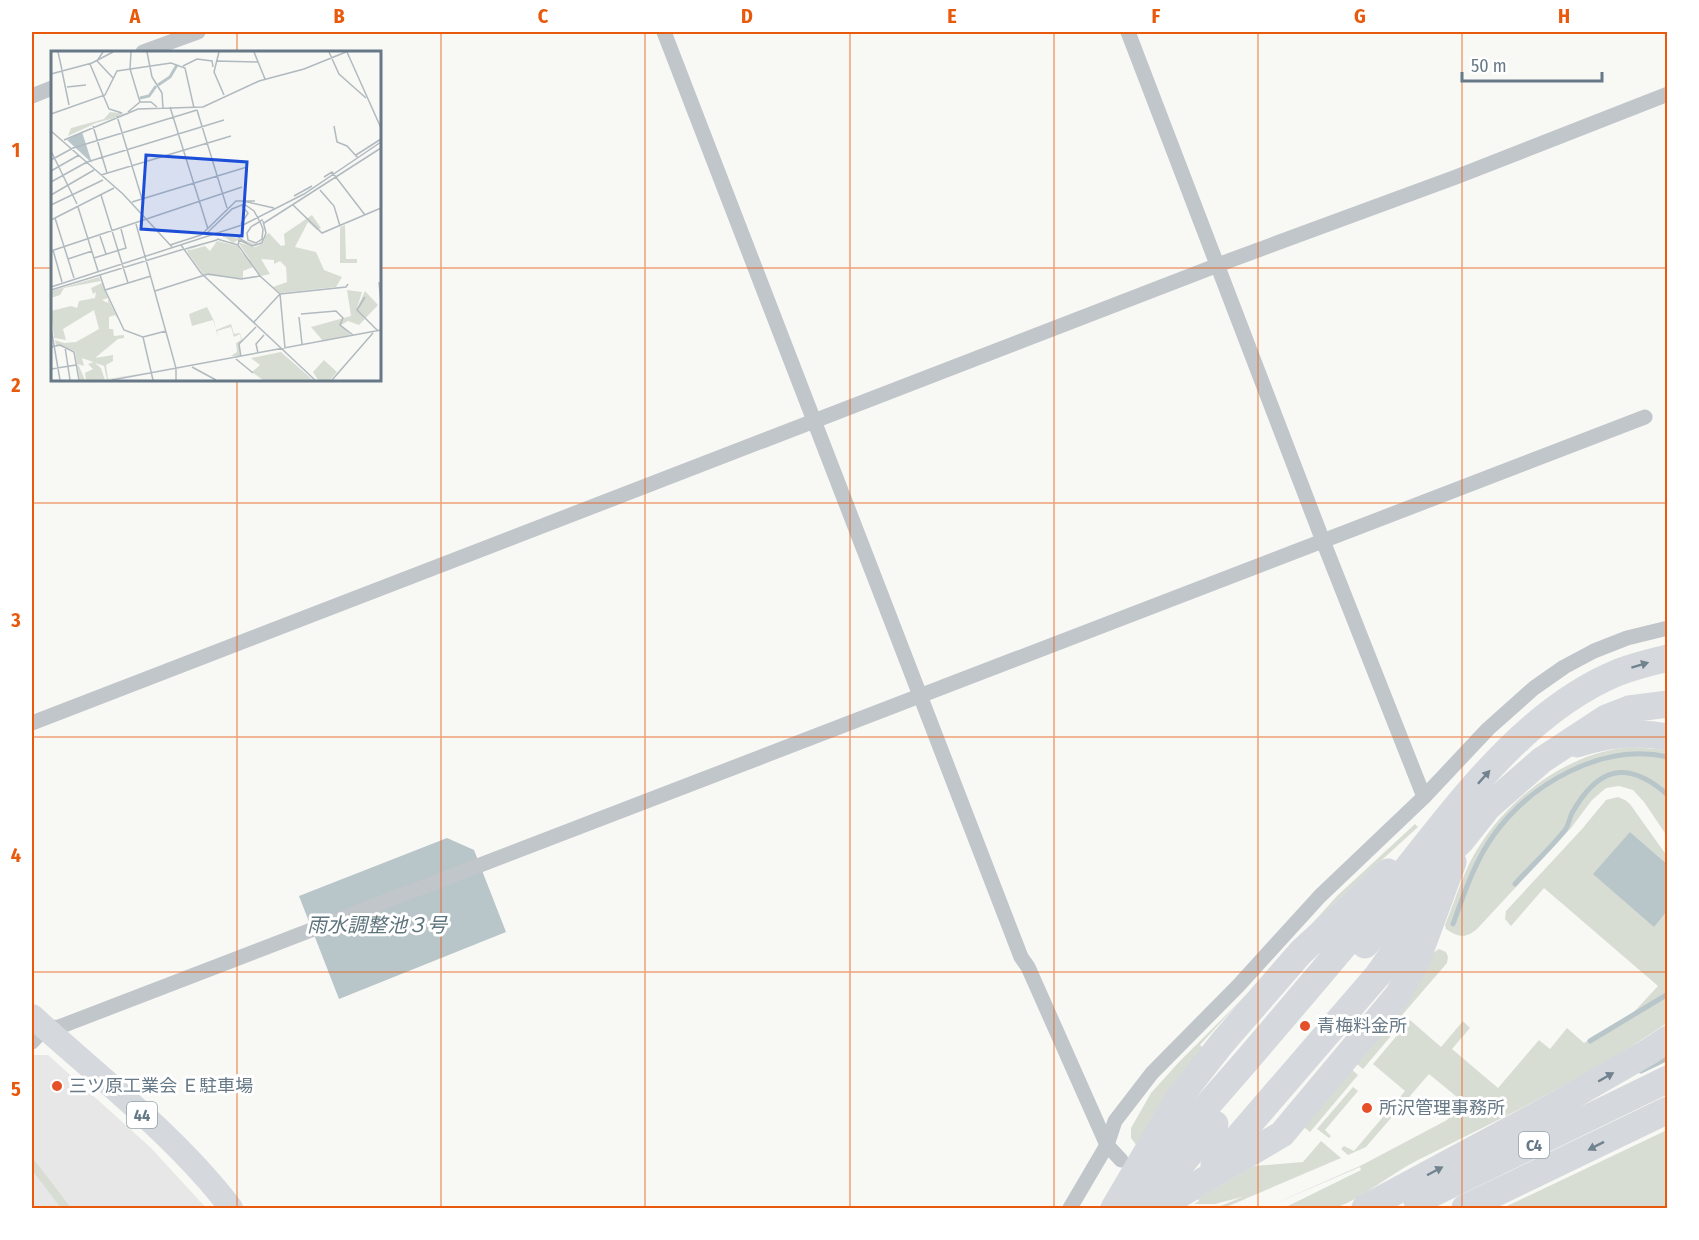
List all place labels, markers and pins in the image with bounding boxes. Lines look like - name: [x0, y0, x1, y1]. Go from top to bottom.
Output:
- place label: 青梅料金所: [1317, 1015, 1407, 1037]
- marker: 青梅料金所: [1298, 1019, 1312, 1033]
- place label: 三ツ原工業会 Ｅ駐車場: [69, 1075, 253, 1097]
- marker: 三ツ原工業会 Ｅ駐車場: [50, 1079, 64, 1093]
- place label: 所沢管理事務所: [1379, 1097, 1505, 1119]
- marker: 所沢管理事務所: [1360, 1101, 1374, 1115]

